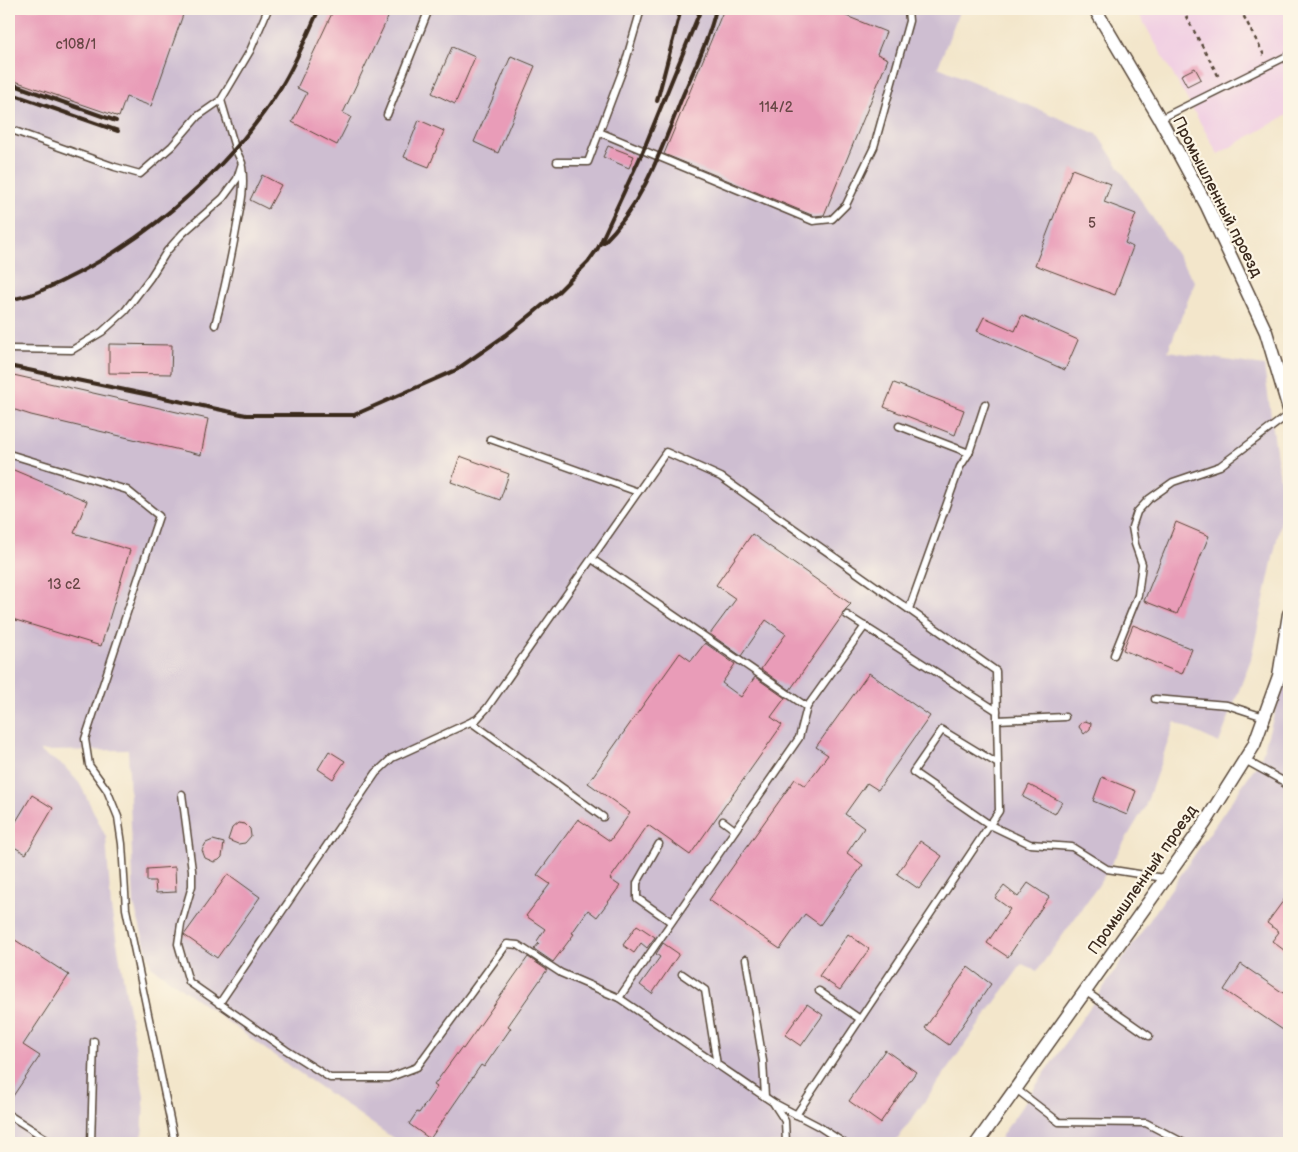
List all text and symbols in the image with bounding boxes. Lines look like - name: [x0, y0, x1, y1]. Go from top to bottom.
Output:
- house number: с108/1: [56, 36, 96, 53]
- house number: 114/2: [759, 99, 794, 116]
- street label: Промышленный проезд: [1168, 113, 1266, 281]
- house number: 5: [1088, 215, 1096, 232]
- house number: 13 с2: [48, 576, 81, 593]
- street label: Промышленный проезд: [1084, 802, 1202, 958]

